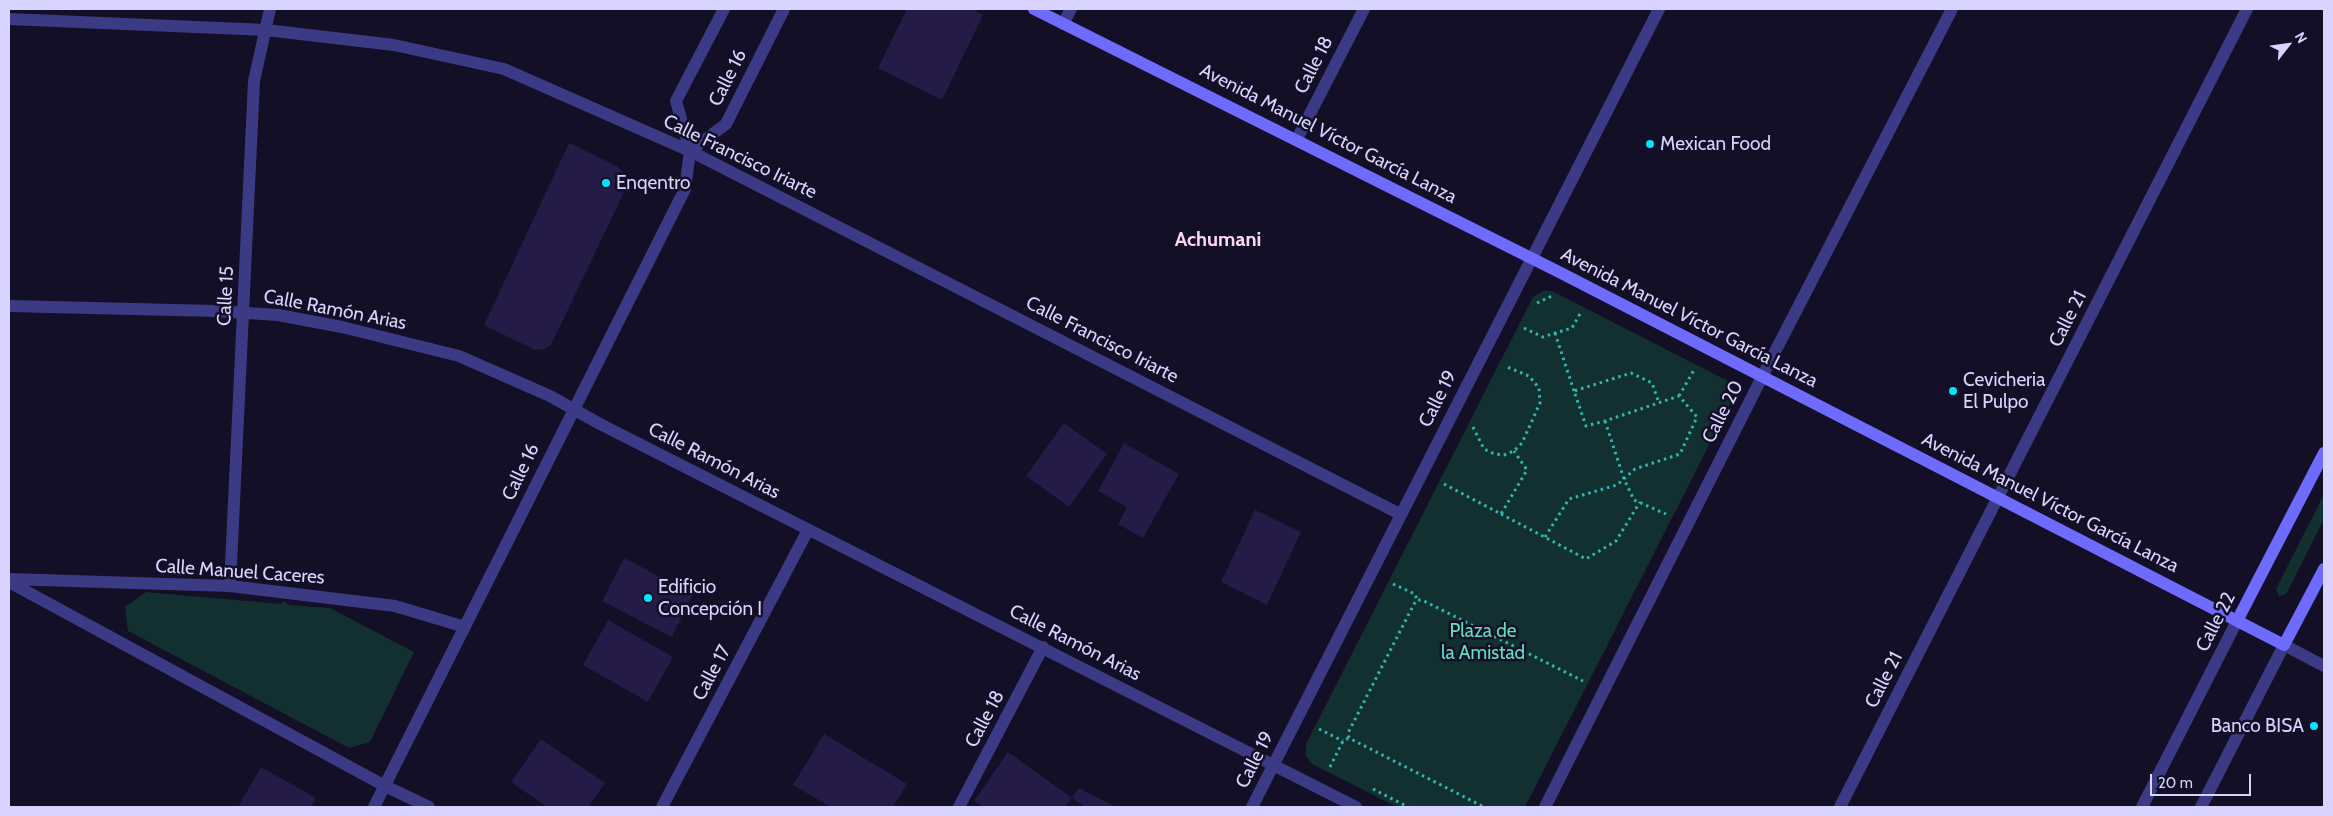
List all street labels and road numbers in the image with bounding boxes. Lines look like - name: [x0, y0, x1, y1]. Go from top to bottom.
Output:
- street label: Calle 18: [1290, 32, 1338, 98]
- street label: Calle 16: [704, 46, 752, 110]
- street label: Avenida Manuel Víctor García Lanza: [1196, 59, 1460, 209]
- street label: Calle Francisco Iriarte: [659, 110, 821, 204]
- street label: Avenida Manuel Víctor García Lanza: [1557, 243, 1821, 393]
- street label: Calle 15: [213, 265, 239, 327]
- street label: Calle Ramón Arias: [262, 285, 408, 335]
- street label: Calle 21: [2044, 287, 2092, 351]
- street label: Calle Francisco Iriarte: [1022, 292, 1182, 388]
- street label: Calle 19: [1414, 367, 1462, 431]
- street label: Calle 20: [1698, 377, 1748, 447]
- street label: Calle Ramón Arias: [644, 418, 784, 504]
- street label: Avenida Manuel Víctor García Lanza: [1918, 428, 2182, 578]
- street label: Calle 16: [497, 440, 545, 504]
- street label: Calle Manuel Caceres: [155, 555, 325, 589]
- street label: Calle 22: [2191, 588, 2241, 656]
- street label: Calle Ramón Arias: [1005, 600, 1145, 686]
- street label: Calle 17: [688, 641, 736, 705]
- street label: Calle 21: [1860, 648, 1908, 712]
- street label: Calle 18: [961, 687, 1009, 751]
- street label: Calle 19: [1231, 728, 1279, 792]

